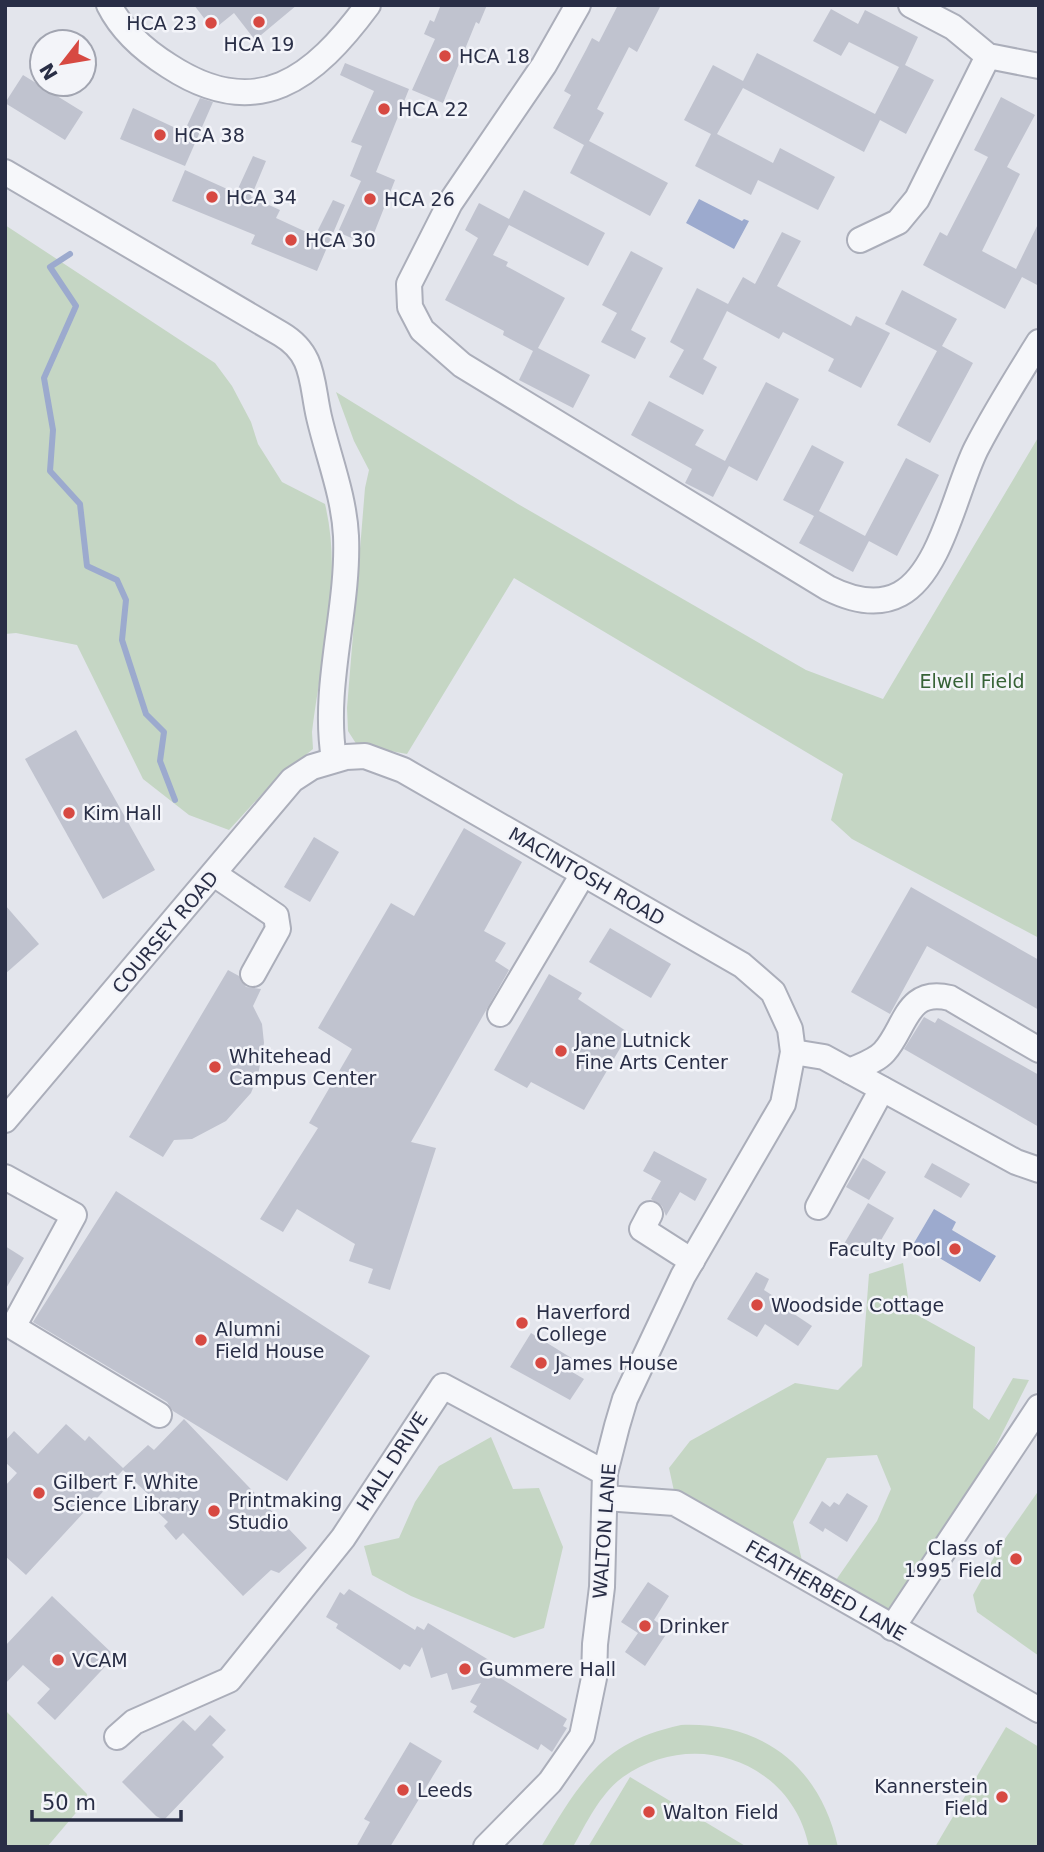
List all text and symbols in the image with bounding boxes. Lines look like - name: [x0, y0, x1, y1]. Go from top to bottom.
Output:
- place label: HCA 23: [126, 12, 197, 34]
- marker: HCA 19: [251, 14, 267, 30]
- marker: HCA 23: [203, 15, 219, 31]
- north arrow: [28, 28, 98, 98]
- place label: HCA 19: [224, 33, 294, 55]
- place label: HCA 18: [459, 45, 530, 67]
- marker: HCA 18: [437, 48, 453, 64]
- text: N: [35, 59, 62, 84]
- place label: HCA 22: [398, 98, 469, 120]
- marker: HCA 22: [376, 101, 392, 117]
- place label: HCA 38: [174, 124, 245, 146]
- marker: HCA 38: [152, 127, 168, 143]
- place label: HCA 34: [226, 186, 297, 208]
- place label: HCA 26: [384, 188, 455, 210]
- marker: HCA 34: [204, 189, 220, 205]
- marker: HCA 26: [362, 191, 378, 207]
- place label: HCA 30: [305, 229, 376, 251]
- marker: HCA 30: [283, 232, 299, 248]
- park label: Elwell Field: [920, 670, 1024, 692]
- place label: Kim Hall: [83, 802, 162, 824]
- marker: Kim Hall: [61, 805, 77, 821]
- street label: MACINTOSH ROAD: [505, 822, 669, 930]
- street label: COURSEY ROAD: [108, 867, 222, 997]
- place label: Jane Lutnick Fine Arts Center: [574, 1029, 728, 1073]
- marker: Jane Lutnick Fine Arts Center: [553, 1043, 569, 1059]
- place label: Whitehead Campus Center: [229, 1045, 377, 1089]
- marker: Whitehead Campus Center: [207, 1059, 223, 1075]
- place label: Faculty Pool: [828, 1238, 941, 1260]
- marker: Faculty Pool: [947, 1241, 963, 1257]
- place label: Woodside Cottage: [771, 1294, 944, 1316]
- marker: Woodside Cottage: [749, 1297, 765, 1313]
- place label: Haverford College: [536, 1301, 631, 1345]
- marker: Haverford College: [514, 1315, 530, 1331]
- place label: Alumni Field House: [215, 1318, 324, 1362]
- marker: Alumni Field House: [193, 1332, 209, 1348]
- place label: James House: [554, 1352, 678, 1374]
- marker: James House: [533, 1355, 549, 1371]
- street label: HALL DRIVE: [352, 1408, 432, 1514]
- street label: WALTON LANE: [588, 1463, 620, 1599]
- place label: Gilbert F. White Science Library: [53, 1471, 199, 1515]
- marker: Gilbert F. White Science Library: [31, 1485, 47, 1501]
- place label: Printmaking Studio: [228, 1489, 342, 1533]
- marker: Printmaking Studio: [206, 1503, 222, 1519]
- street label: FEATHERBED LANE: [742, 1535, 910, 1645]
- place label: Class of 1995 Field: [904, 1537, 1003, 1581]
- marker: Class of 1995 Field: [1008, 1551, 1024, 1567]
- place label: Drinker: [659, 1615, 729, 1637]
- marker: Drinker: [637, 1618, 653, 1634]
- place label: VCAM: [72, 1649, 128, 1671]
- marker: VCAM: [50, 1652, 66, 1668]
- place label: Gummere Hall: [479, 1658, 616, 1680]
- marker: Gummere Hall: [457, 1661, 473, 1677]
- place label: Kannerstein Field: [874, 1775, 988, 1819]
- scale bar: [32, 1778, 180, 1822]
- place label: Leeds: [417, 1779, 473, 1801]
- marker: Leeds: [395, 1782, 411, 1798]
- marker: Kannerstein Field: [994, 1789, 1010, 1805]
- text: 50 m: [42, 1791, 96, 1815]
- place label: Walton Field: [663, 1801, 779, 1823]
- marker: Walton Field: [641, 1804, 657, 1820]

